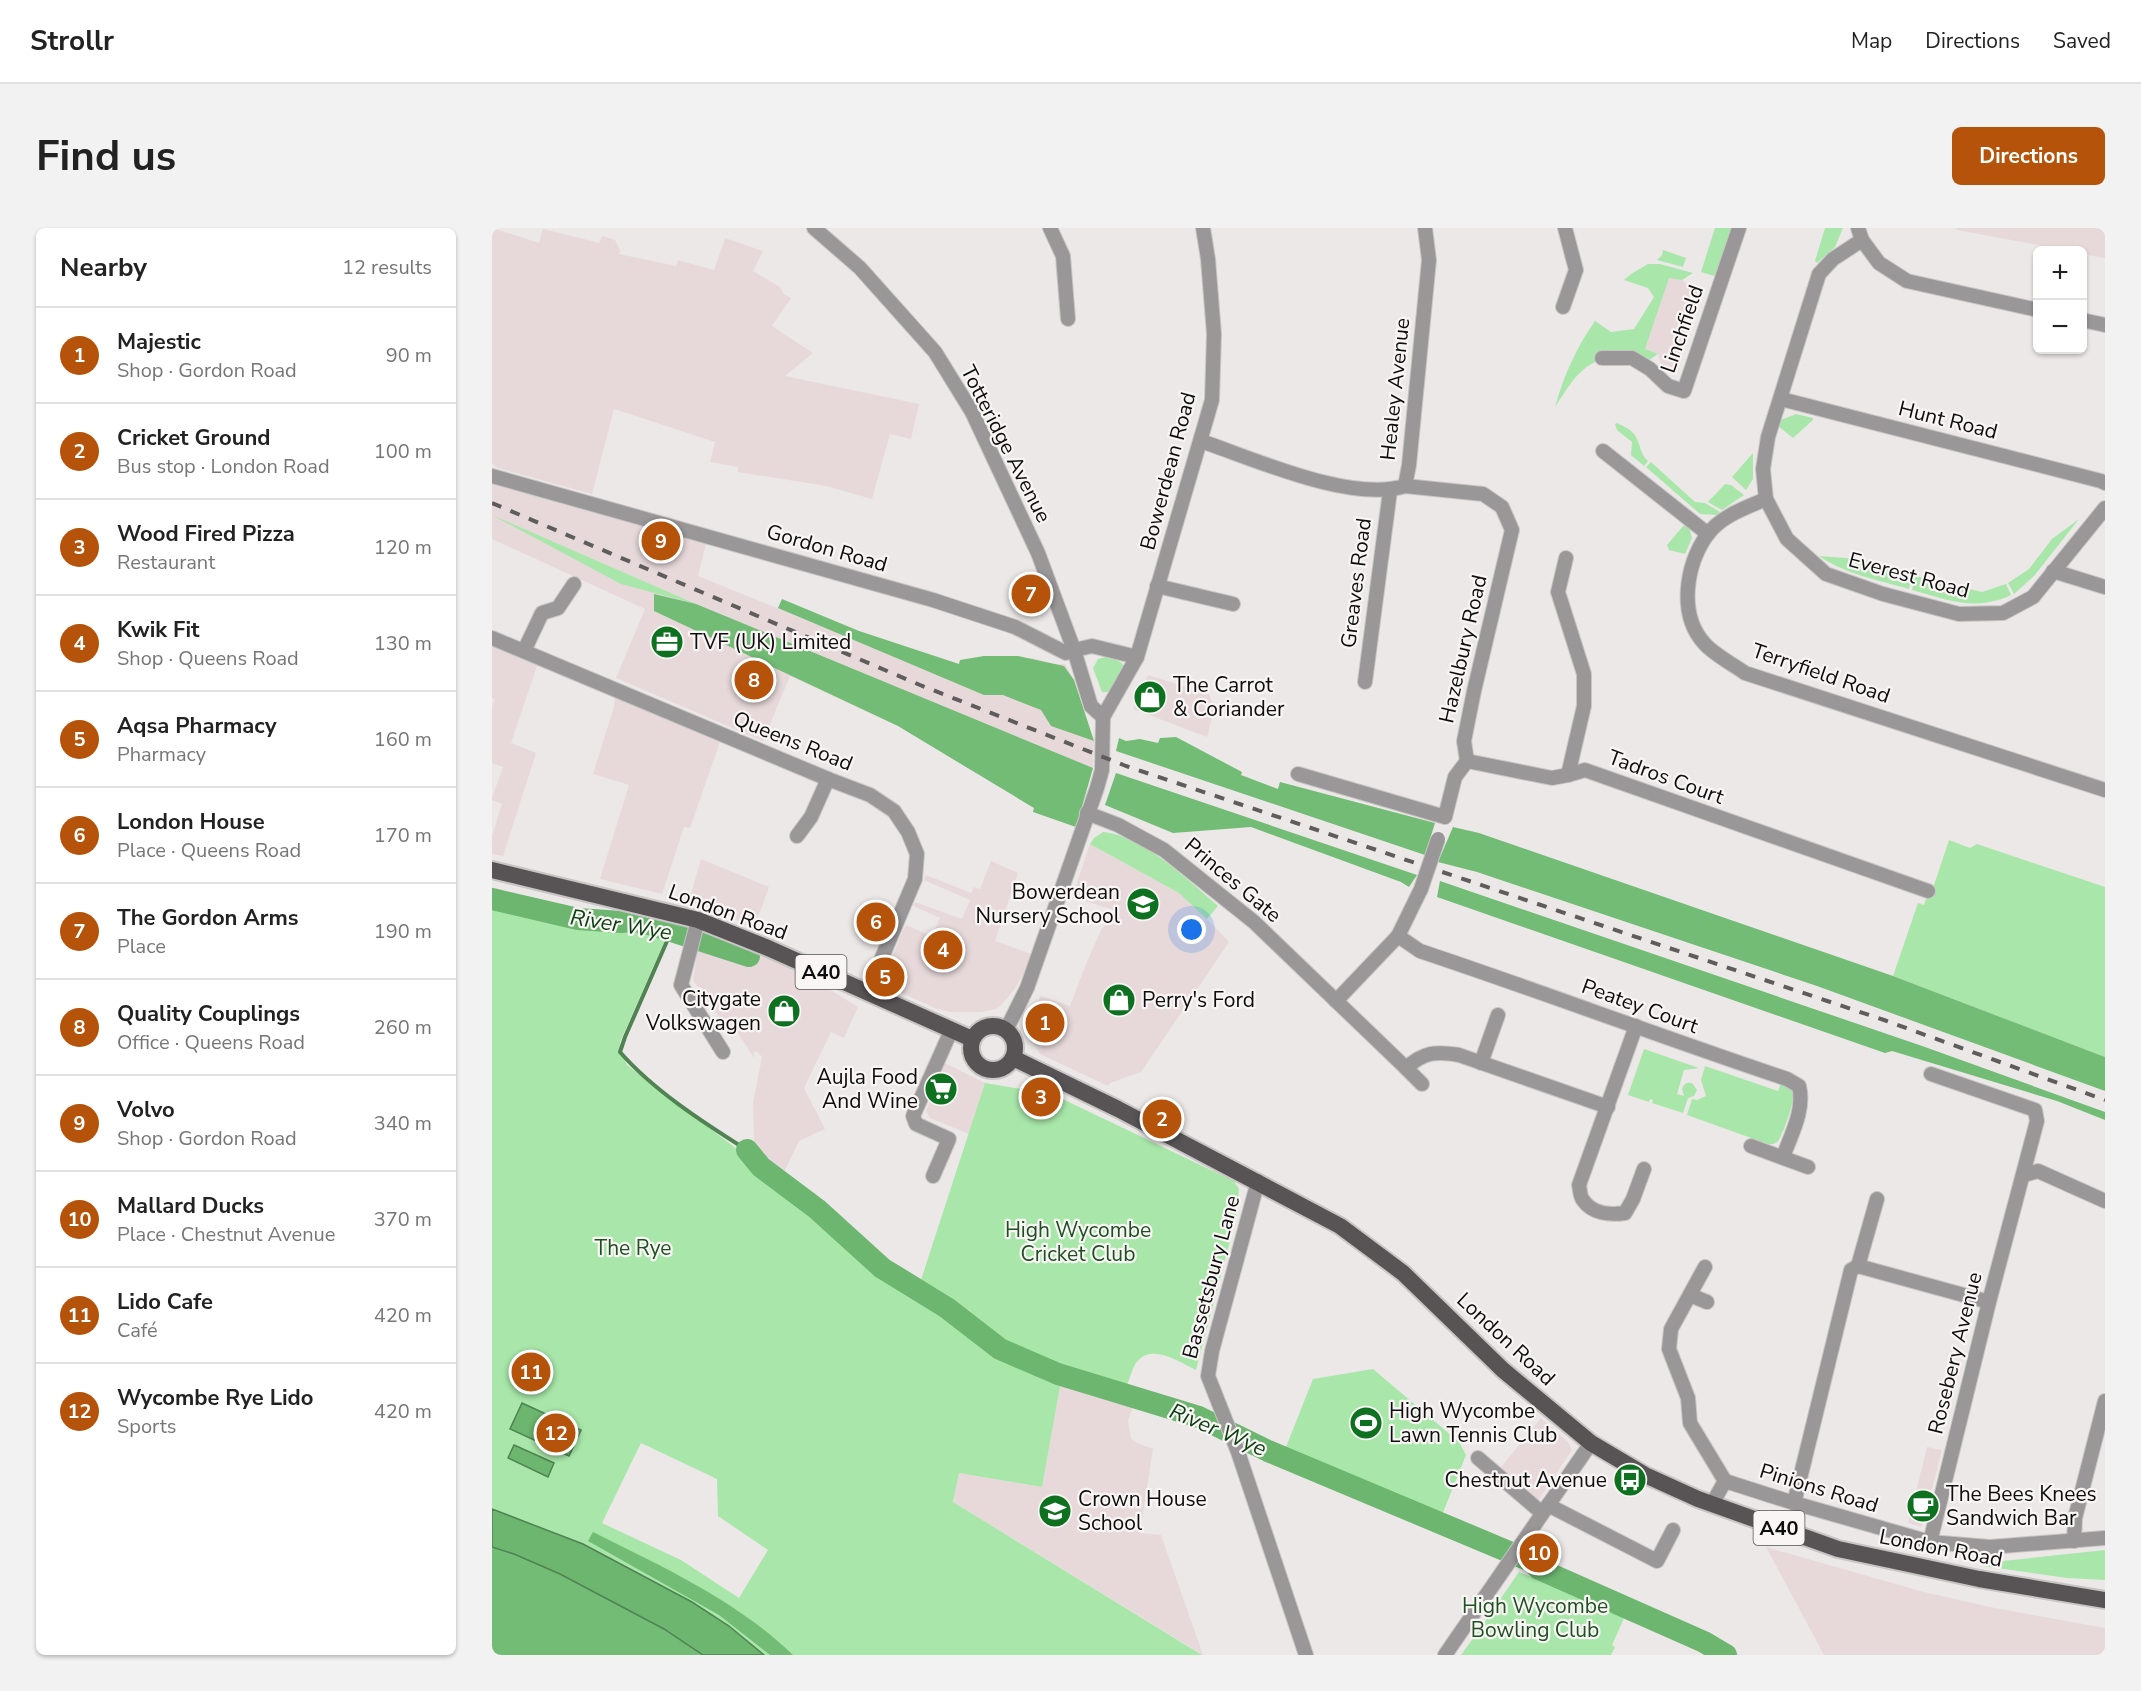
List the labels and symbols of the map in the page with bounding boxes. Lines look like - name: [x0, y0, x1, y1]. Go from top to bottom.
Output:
- street label: Linchfield: [1654, 281, 1710, 377]
- street label: Healey Avenue: [1374, 316, 1416, 462]
- street label: Totteridge Avenue: [954, 361, 1058, 527]
- street label: Bowerdean Road: [1133, 389, 1203, 553]
- street label: Hunt Road: [1895, 394, 2001, 446]
- street label: Greaves Road: [1334, 516, 1378, 650]
- street label: Gordon Road: [763, 517, 891, 579]
- pin: 9: [642, 518, 680, 564]
- street label: Everest Road: [1845, 545, 1973, 605]
- pin: 7: [1012, 572, 1050, 616]
- street label: Hazelbury Road: [1432, 572, 1494, 726]
- office icon: TVF (UK) Limited: [649, 624, 685, 660]
- place label: TVF (UK) Limited: [690, 628, 851, 656]
- street label: Terryfield Road: [1748, 636, 1894, 710]
- pin: 8: [734, 658, 774, 702]
- place label: The Carrot & Coriander: [1173, 671, 1285, 723]
- shop icon: The Carrot & Coriander: [1132, 679, 1168, 715]
- street label: Queens Road: [729, 704, 857, 778]
- street label: Tadros Court: [1604, 743, 1728, 811]
- street label: Princes Gate: [1179, 831, 1287, 929]
- street label: London Road: [664, 877, 792, 947]
- place label: Bowerdean Nursery School: [976, 878, 1121, 930]
- school or university icon: Bowerdean Nursery School: [1125, 886, 1161, 922]
- pin: 6: [856, 900, 896, 944]
- water label: River Wye: [568, 902, 674, 948]
- your location: [1177, 915, 1206, 944]
- pin: 4: [924, 928, 962, 972]
- pin: 5: [866, 954, 904, 999]
- road number: A40: [796, 955, 846, 989]
- street label: Peatey Court: [1578, 972, 1703, 1040]
- shop icon: Perry's Ford: [1101, 982, 1137, 1018]
- place label: Citygate Volkswagen: [645, 985, 761, 1037]
- place label: Perry's Ford: [1142, 986, 1255, 1014]
- shop icon: Citygate Volkswagen: [766, 993, 802, 1029]
- pin: 1: [1026, 1000, 1064, 1046]
- place label: Aujla Food And Wine: [817, 1063, 918, 1115]
- supermarket icon: Aujla Food And Wine: [923, 1071, 959, 1107]
- pin: 3: [1022, 1074, 1060, 1120]
- pin: 2: [1142, 1096, 1182, 1142]
- street label: Bassetsbury Lane: [1176, 1192, 1246, 1362]
- park label: High Wycombe Cricket Club: [1005, 1216, 1151, 1268]
- park label: The Rye: [595, 1234, 672, 1262]
- street label: Rosebery Avenue: [1921, 1269, 1989, 1437]
- street label: London Road: [1451, 1286, 1561, 1392]
- pin: 11: [512, 1350, 550, 1394]
- water label: River Wye: [1165, 1396, 1271, 1464]
- place label: High Wycombe Lawn Tennis Club: [1389, 1397, 1557, 1449]
- sports icon: High Wycombe Lawn Tennis Club: [1348, 1405, 1384, 1441]
- pin: 12: [536, 1410, 576, 1456]
- street label: Pinions Road: [1756, 1457, 1882, 1519]
- bus stop icon: Chestnut Avenue: [1612, 1462, 1648, 1498]
- place label: Chestnut Avenue: [1444, 1466, 1607, 1494]
- place label: The Bees Knees Sandwich Bar: [1946, 1480, 2097, 1532]
- place label: Crown House School: [1078, 1485, 1207, 1537]
- cafe icon: The Bees Knees Sandwich Bar: [1905, 1488, 1941, 1524]
- school or university icon: Crown House School: [1037, 1493, 1073, 1529]
- road number: A40: [1754, 1511, 1804, 1545]
- street label: London Road: [1877, 1522, 2005, 1574]
- pin: 10: [1520, 1530, 1558, 1576]
- park label: High Wycombe Bowling Club: [1462, 1592, 1608, 1644]

